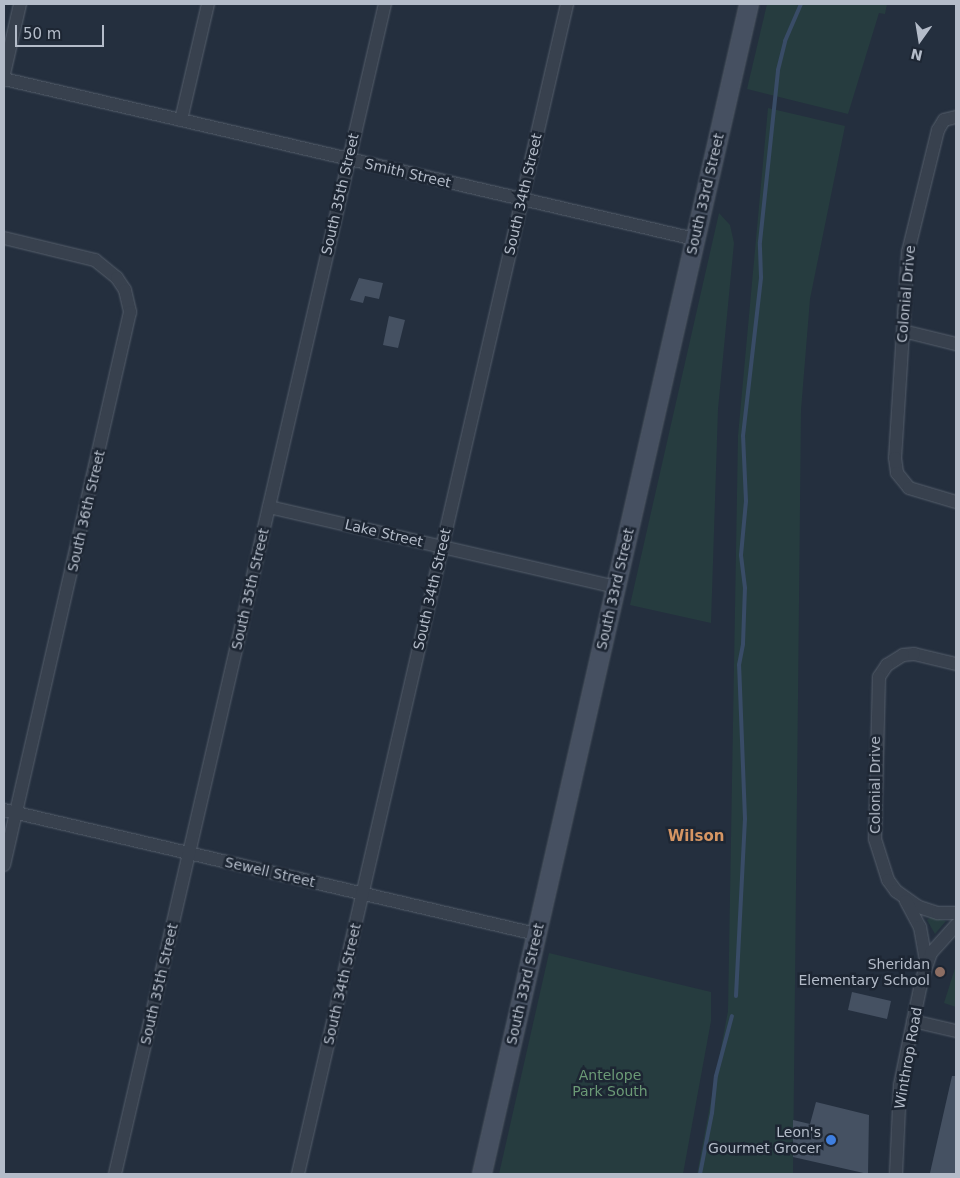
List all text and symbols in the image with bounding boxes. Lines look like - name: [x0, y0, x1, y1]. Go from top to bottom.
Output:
- scale bar: [18, 15, 106, 47]
- north arrow: [895, 15, 945, 65]
- text: 50 m: [23, 25, 61, 43]
- text: N: [909, 46, 924, 64]
- street label: South 35th Street: [318, 132, 362, 256]
- street label: South 34th Street: [501, 132, 545, 256]
- street label: South 33rd Street: [683, 132, 727, 256]
- street label: Smith Street: [363, 155, 453, 191]
- street label: Colonial Drive: [893, 245, 919, 343]
- street label: South 36th Street: [64, 449, 108, 573]
- street label: Lake Street: [343, 516, 425, 550]
- street label: South 35th Street: [228, 527, 272, 651]
- street label: South 34th Street: [410, 527, 454, 651]
- street label: South 33rd Street: [593, 527, 637, 651]
- street label: Colonial Drive: [867, 736, 883, 834]
- district label: Wilson: [668, 828, 724, 846]
- street label: Sewell Street: [223, 853, 317, 891]
- street label: South 35th Street: [137, 922, 181, 1046]
- street label: South 34th Street: [320, 922, 364, 1046]
- street label: South 33rd Street: [503, 922, 547, 1046]
- place label: Sheridan Elementary School: [798, 956, 930, 989]
- marker: Sheridan Elementary School: [934, 966, 946, 978]
- street label: Winthrop Road: [891, 1006, 925, 1110]
- park label: Antelope Park South: [572, 1067, 648, 1100]
- place label: Leon's Gourmet Grocer: [708, 1124, 821, 1156]
- marker: Leon's Gourmet Grocer: [825, 1134, 837, 1146]

